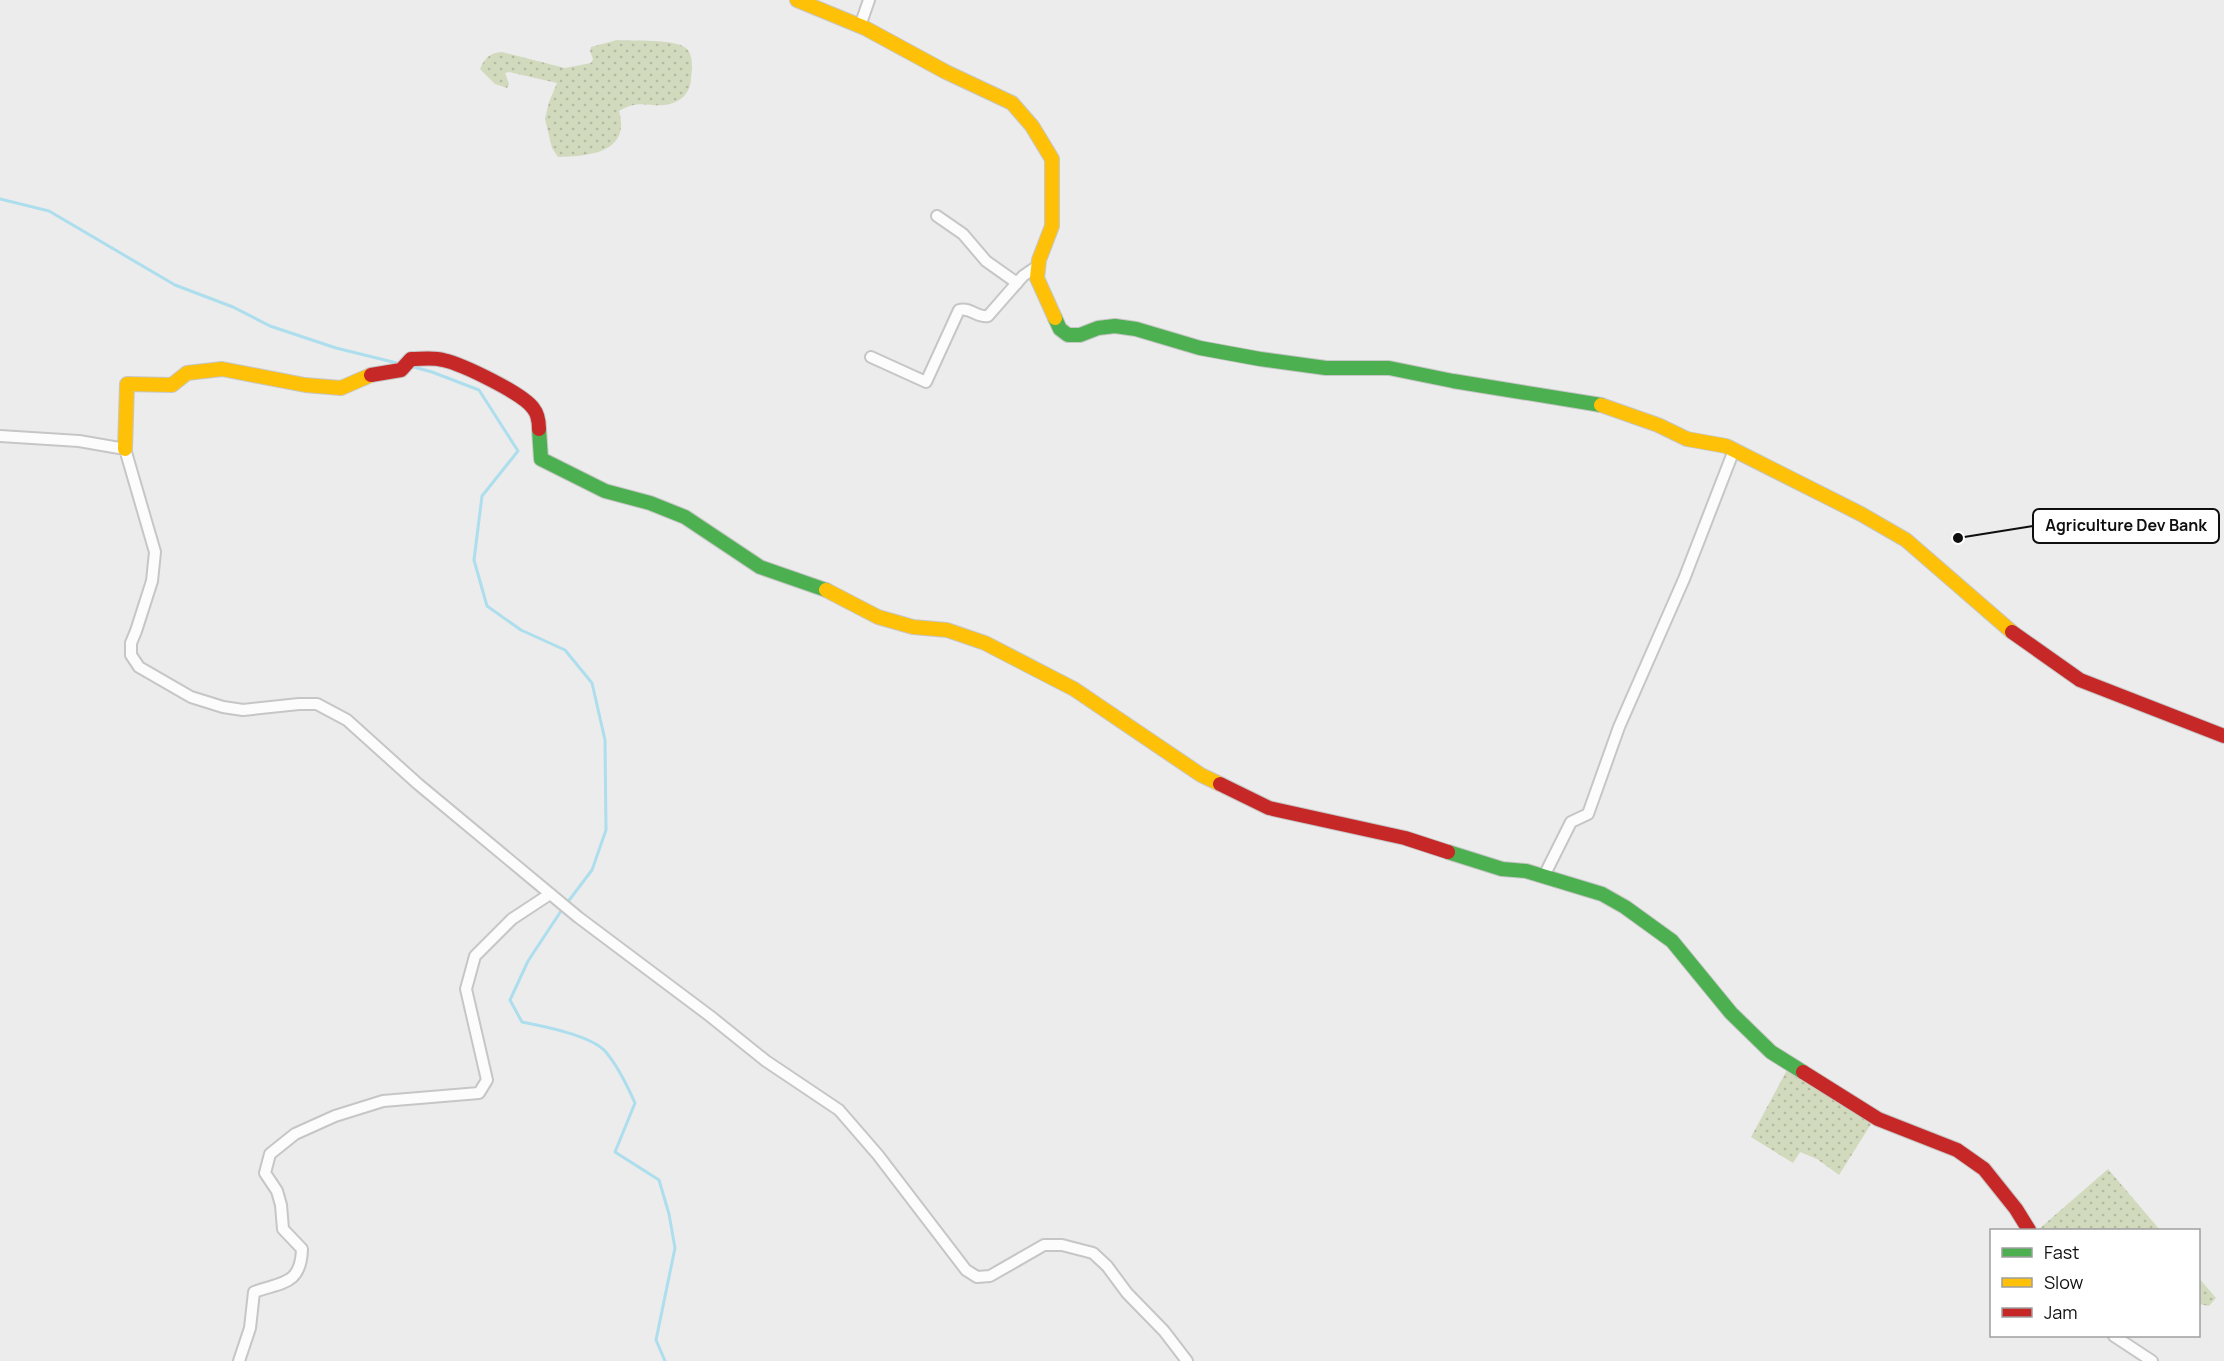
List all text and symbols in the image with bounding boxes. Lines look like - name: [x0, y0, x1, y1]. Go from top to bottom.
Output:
- callout: Agriculture Dev Bank: [2033, 509, 2219, 543]
- text: Agriculture Dev Bank: [2045, 514, 2207, 536]
- legend: [1990, 1229, 2200, 1337]
- text: Fast: [2044, 1240, 2079, 1264]
- text: Slow: [2044, 1270, 2084, 1294]
- text: Jam: [2044, 1300, 2078, 1324]

